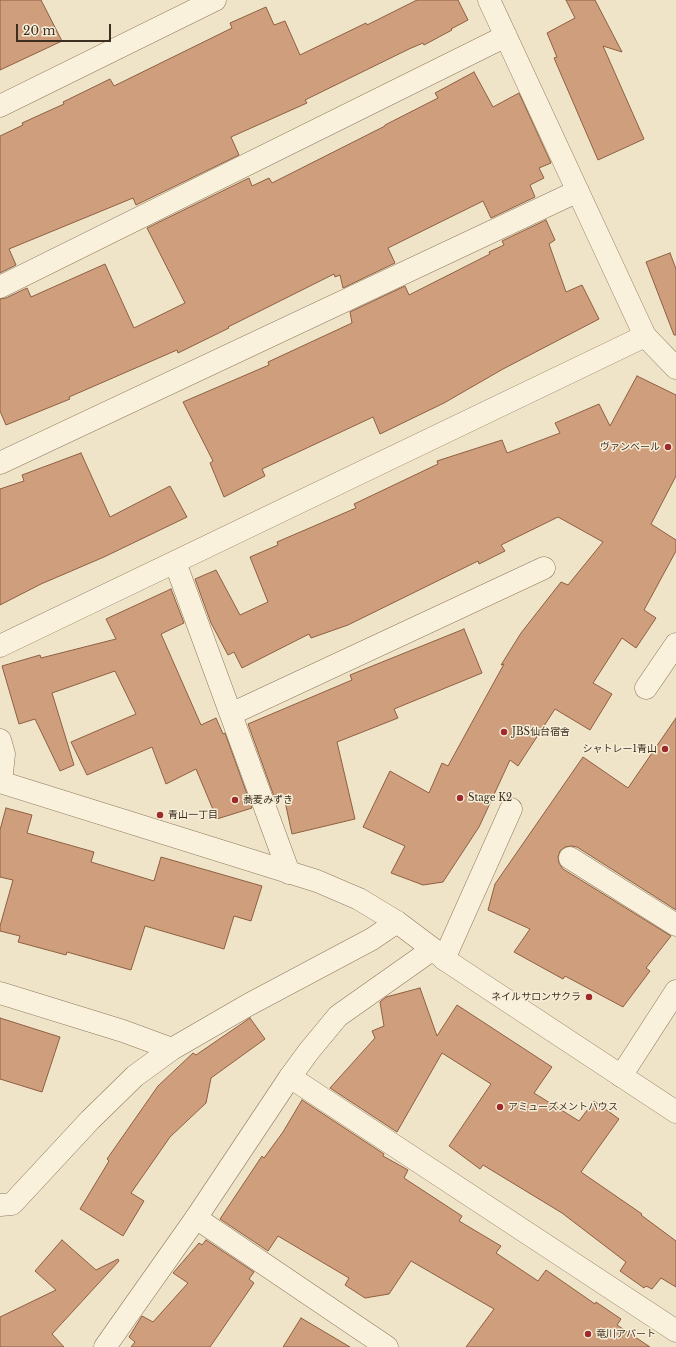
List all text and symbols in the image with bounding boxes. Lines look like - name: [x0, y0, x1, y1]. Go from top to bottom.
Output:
- scale bar: [18, 16, 113, 42]
- text: 20 m: [23, 23, 55, 38]
- place label: ヴァンベール: [600, 441, 660, 453]
- marker: ヴァンベール: [663, 442, 673, 452]
- place label: JBS仙台宿舎: [512, 726, 570, 738]
- marker: JBS仙台宿舎: [499, 727, 509, 737]
- place label: シャトレー1青山: [583, 743, 657, 755]
- marker: シャトレー1青山: [660, 744, 670, 754]
- place label: Stage K2: [468, 792, 512, 804]
- marker: Stage K2: [455, 793, 465, 803]
- place label: 蕎麦みずき: [243, 794, 293, 806]
- marker: 蕎麦みずき: [230, 795, 240, 805]
- place label: 青山一丁目: [168, 809, 218, 821]
- marker: 青山一丁目: [155, 810, 165, 820]
- place label: ネイルサロンサクラ: [491, 991, 581, 1003]
- marker: ネイルサロンサクラ: [584, 992, 594, 1002]
- place label: アミューズメントハウス: [508, 1101, 618, 1113]
- marker: アミューズメントハウス: [495, 1102, 505, 1112]
- place label: 竜川アパート: [596, 1328, 656, 1340]
- marker: 竜川アパート: [583, 1329, 593, 1339]

